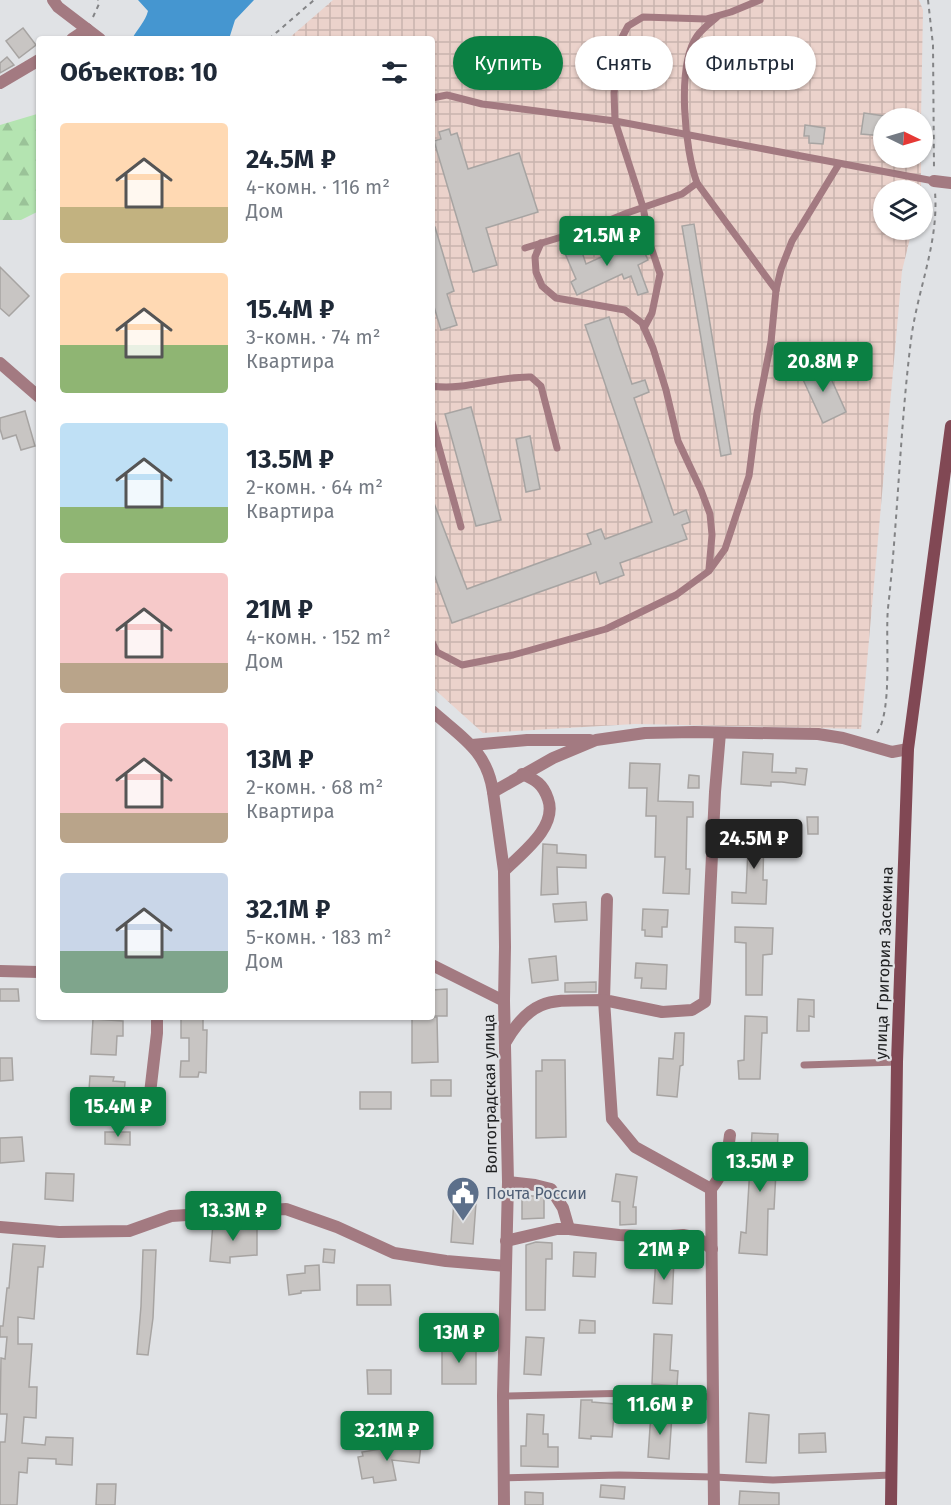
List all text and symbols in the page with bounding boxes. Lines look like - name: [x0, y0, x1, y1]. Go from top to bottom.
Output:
- chip: Купить: [453, 36, 563, 90]
- chip: Снять: [575, 36, 673, 90]
- chip: Фильтры: [685, 36, 816, 90]
- icon: filters: [378, 56, 411, 89]
- text: Объектов: 10: [60, 57, 218, 88]
- north arrow: [873, 108, 933, 168]
- map controls: [873, 108, 933, 240]
- text: 24.5M ₽: [246, 144, 336, 175]
- icon: home: [108, 147, 180, 219]
- text: 4-комн. · 116 m²: [246, 175, 390, 199]
- button: layers: [873, 180, 933, 240]
- text: Дом: [246, 199, 283, 223]
- pin: 21.5M ₽: [552, 216, 662, 267]
- text: 21.5M ₽: [573, 223, 641, 247]
- text: 15.4M ₽: [246, 294, 334, 325]
- icon: home: [108, 297, 180, 369]
- text: 3-комн. · 74 m²: [246, 325, 380, 349]
- pin: 20.8M ₽: [768, 342, 878, 393]
- text: Квартира: [246, 349, 335, 373]
- text: 20.8M ₽: [788, 349, 858, 373]
- text: 13.5M ₽: [246, 444, 334, 475]
- icon: home: [108, 447, 180, 519]
- text: 2-комн. · 64 m²: [246, 475, 383, 499]
- text: Квартира: [246, 499, 335, 523]
- text: 21M ₽: [246, 594, 313, 625]
- icon: home: [108, 597, 180, 669]
- text: 4-комн. · 152 m²: [246, 625, 391, 649]
- text: Дом: [246, 649, 283, 673]
- text: 13M ₽: [246, 744, 314, 775]
- icon: home: [108, 747, 180, 819]
- text: 2-комн. · 68 m²: [246, 775, 383, 799]
- text: Квартира: [246, 799, 335, 823]
- pin: 24.5M ₽: [699, 819, 809, 870]
- text: 24.5M ₽: [719, 826, 789, 850]
- street label: улица Григория Засекина: [871, 866, 897, 1060]
- text: 32.1M ₽: [246, 894, 330, 925]
- icon: home: [108, 897, 180, 969]
- text: 5-комн. · 183 m²: [246, 925, 391, 949]
- text: Дом: [246, 949, 283, 973]
- street label: Волгоградская улица: [479, 1014, 501, 1174]
- pin: 15.4M ₽: [63, 1087, 173, 1138]
- text: 15.4M ₽: [84, 1094, 152, 1118]
- pin: 13.5M ₽: [705, 1142, 815, 1193]
- text: 13.5M ₽: [726, 1149, 794, 1173]
- public building icon: Почта России: [445, 1175, 481, 1222]
- place label: Почта России: [486, 1184, 587, 1203]
- pin: 13.3M ₽: [178, 1191, 288, 1242]
- text: 13.3M ₽: [199, 1198, 267, 1222]
- pin: 21M ₽: [622, 1230, 706, 1281]
- text: 21M ₽: [638, 1237, 690, 1261]
- pin: 13M ₽: [417, 1313, 501, 1364]
- text: 13M ₽: [433, 1320, 485, 1344]
- pin: 11.6M ₽: [605, 1385, 715, 1436]
- text: 11.6M ₽: [627, 1392, 693, 1416]
- pin: 32.1M ₽: [332, 1411, 442, 1462]
- text: 32.1M ₽: [355, 1418, 419, 1442]

